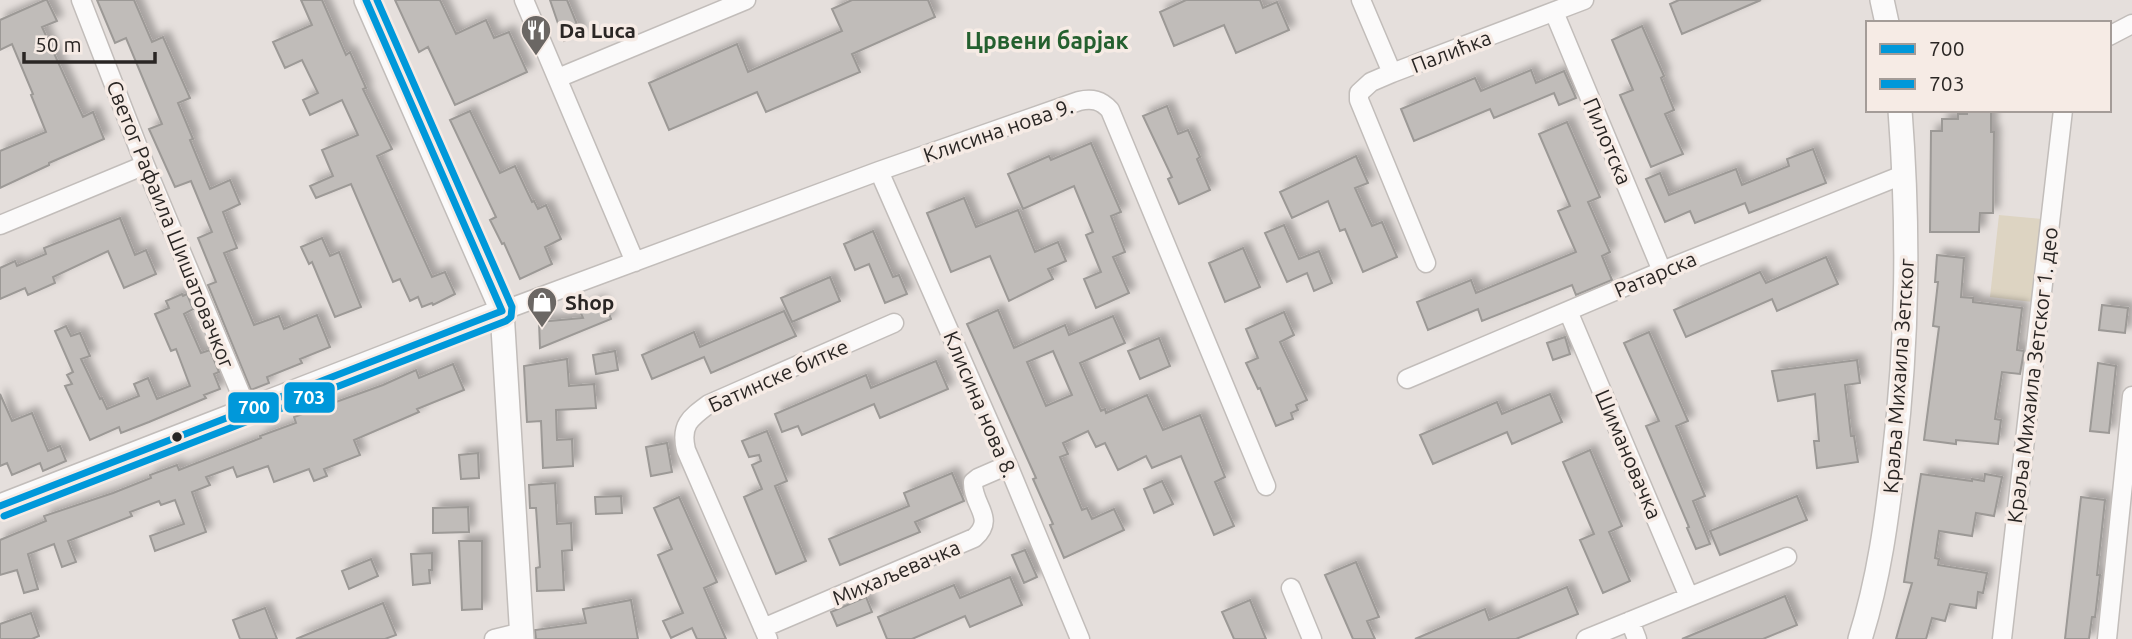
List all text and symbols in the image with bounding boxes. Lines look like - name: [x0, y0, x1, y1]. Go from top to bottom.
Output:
- restaurant icon: Da Luca: [519, 13, 553, 57]
- place label: Da Luca: [559, 18, 636, 42]
- scale bar: [24, 21, 156, 65]
- legend: [1866, 21, 2111, 112]
- street label: Палићка: [1408, 25, 1494, 77]
- district label: Црвени барјак: [965, 28, 1129, 53]
- text: 50 m: [35, 32, 82, 56]
- text: 700: [1929, 36, 1965, 60]
- text: 703: [1929, 71, 1965, 95]
- street label: Светог Рафаила Шишатовачког: [102, 77, 240, 372]
- street label: Клисина нова 9.: [920, 93, 1076, 167]
- street label: Пилотска: [1579, 94, 1637, 188]
- street label: Краља Михаила Зетског 1. део: [2002, 226, 2062, 524]
- street label: Ратарска: [1610, 246, 1700, 302]
- street label: Краља Михаила Зетског: [1878, 257, 1918, 494]
- shop icon: Shop: [525, 285, 559, 329]
- place label: Shop: [565, 290, 614, 314]
- street label: Клисина нова 8.: [939, 327, 1023, 481]
- street label: Батинске битке: [704, 333, 852, 417]
- line badge: 703: [283, 381, 336, 414]
- text: 703: [293, 386, 325, 408]
- street label: Шимановачка: [1591, 386, 1667, 522]
- line badge: 700: [227, 391, 280, 424]
- text: 700: [238, 396, 270, 418]
- unlabelled marker: [170, 430, 184, 444]
- street label: Михаљевачка: [828, 534, 964, 610]

